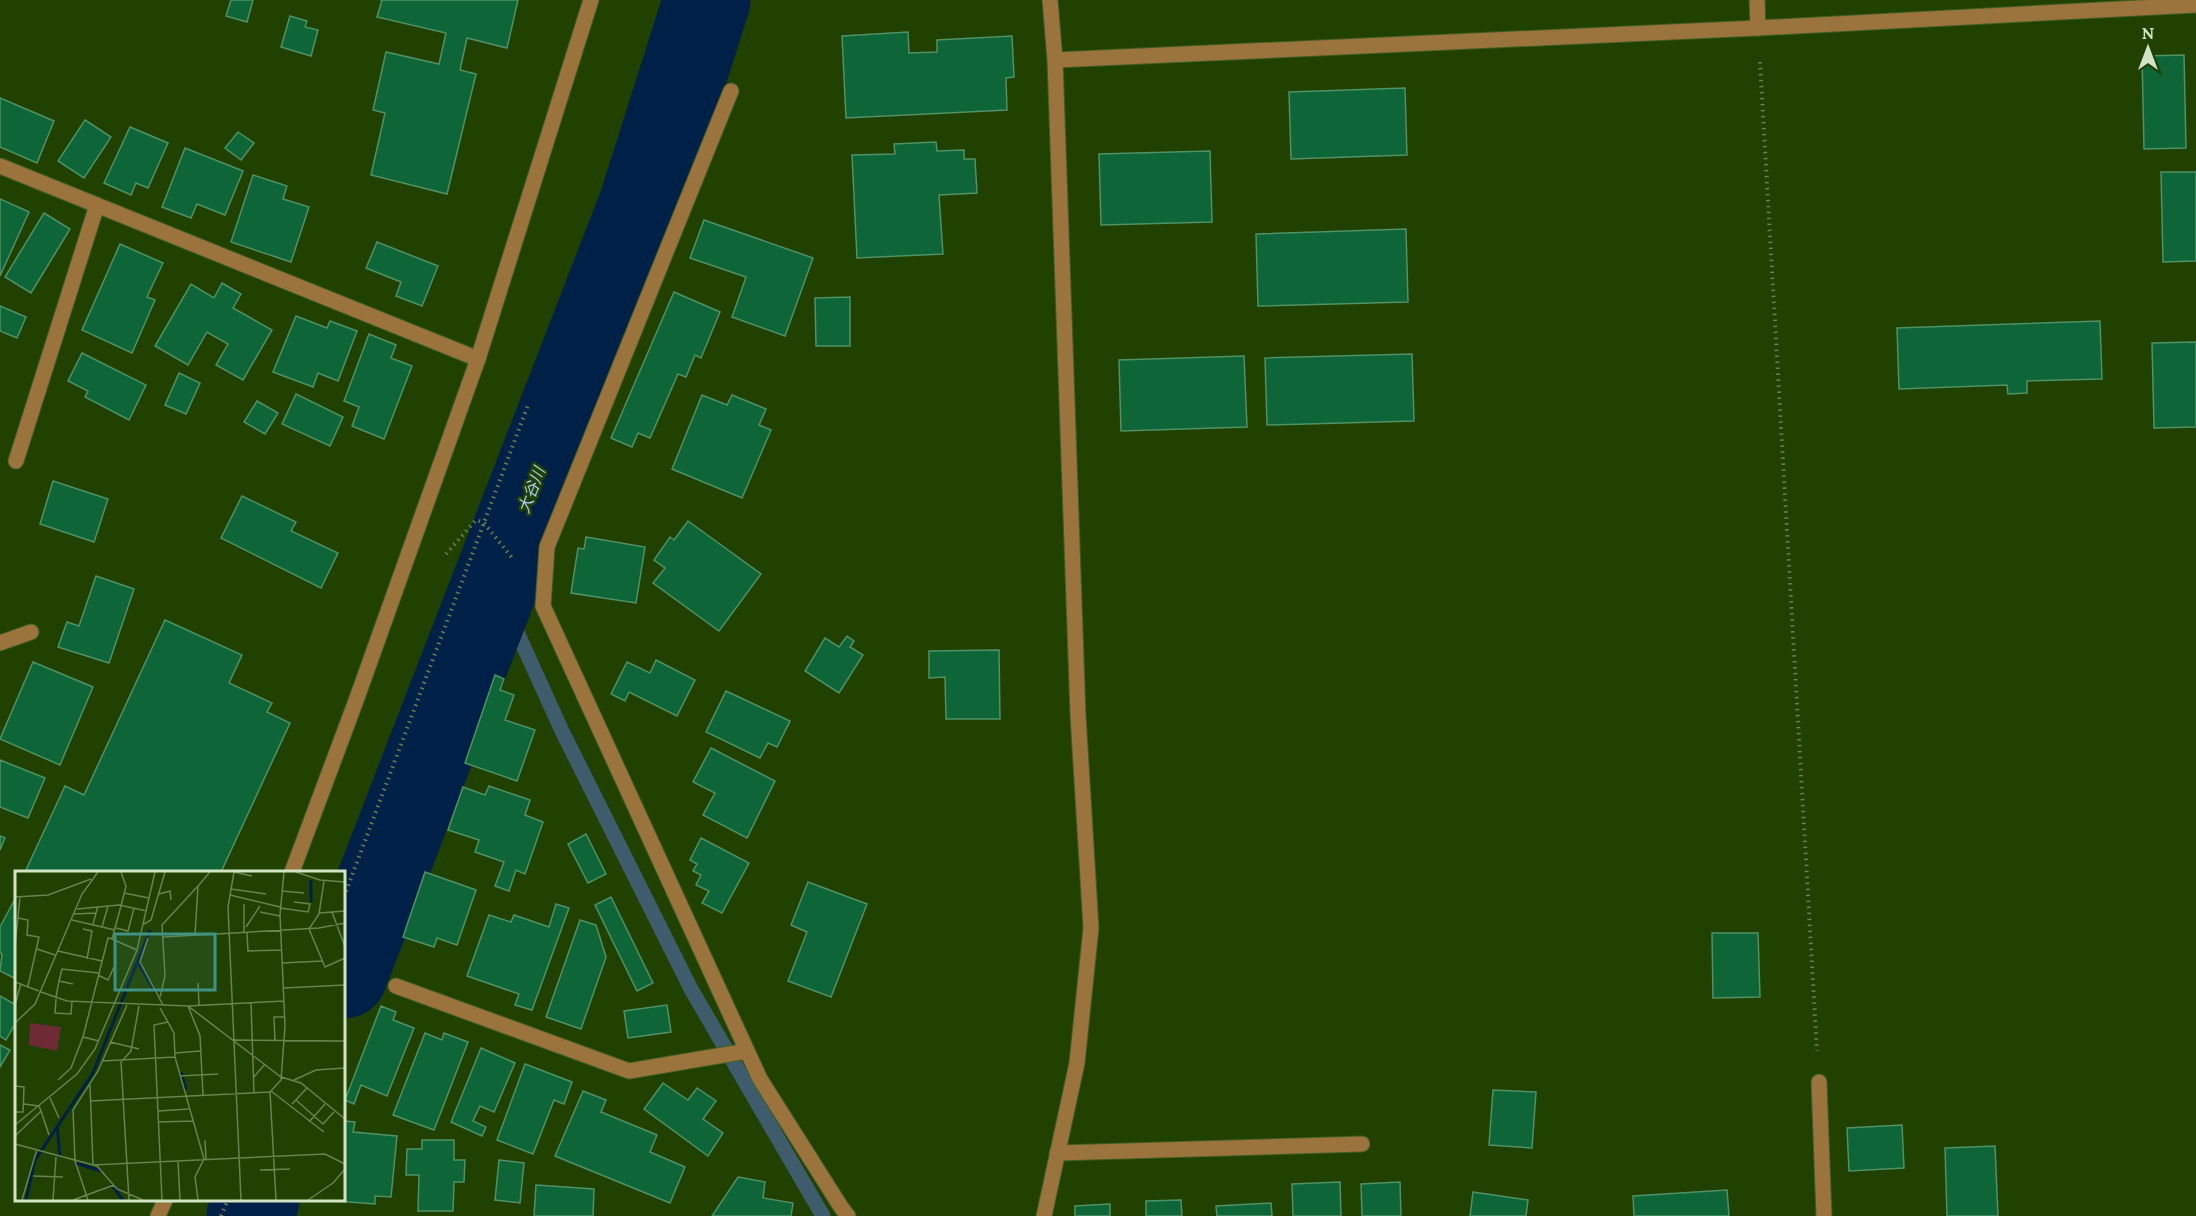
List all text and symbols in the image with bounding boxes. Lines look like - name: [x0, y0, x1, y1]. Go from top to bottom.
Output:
- north arrow: [2118, 18, 2178, 78]
- text: N: [2142, 23, 2154, 43]
- water label: 大谷川: [513, 462, 550, 516]
- inset map: [15, 871, 345, 1201]

